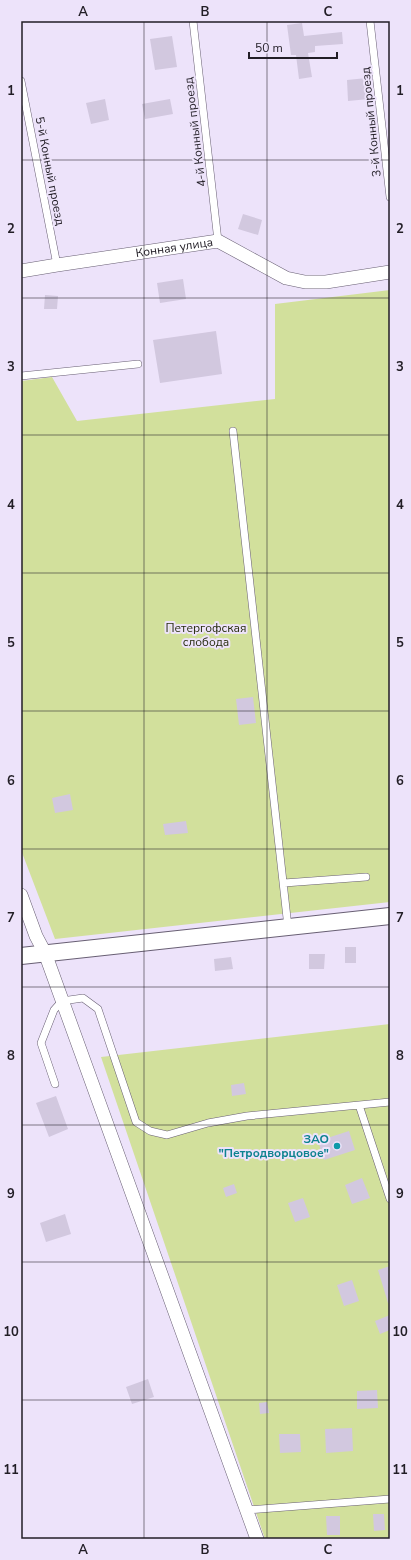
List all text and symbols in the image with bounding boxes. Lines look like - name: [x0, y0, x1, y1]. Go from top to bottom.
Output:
- text: A: [78, 3, 88, 21]
- text: B: [201, 3, 210, 21]
- text: C: [324, 3, 333, 21]
- scale bar: [249, 34, 337, 60]
- text: 50 m: [255, 40, 283, 56]
- street label: 3-й Конный проезд: [357, 66, 385, 178]
- street label: 4-й Конный проезд: [180, 76, 210, 188]
- text: 1: [7, 82, 15, 100]
- text: 1: [396, 82, 404, 100]
- street label: 5-й Конный проезд: [32, 115, 68, 227]
- text: 2: [7, 220, 15, 238]
- text: 2: [396, 220, 404, 238]
- street label: Конная улица: [134, 234, 214, 261]
- text: 3: [7, 358, 15, 376]
- text: 3: [396, 358, 404, 376]
- text: 4: [7, 496, 15, 514]
- text: 4: [396, 496, 404, 514]
- park label: Петергофская слобода: [166, 620, 246, 650]
- text: 5: [7, 634, 15, 652]
- text: 5: [396, 634, 404, 652]
- text: 6: [7, 772, 15, 790]
- text: 6: [396, 772, 404, 790]
- text: 7: [7, 909, 15, 927]
- text: 7: [396, 909, 404, 927]
- text: 8: [7, 1047, 15, 1065]
- text: 8: [396, 1047, 404, 1065]
- place label: ЗАО "Петродворцовое": [218, 1131, 329, 1161]
- marker: ЗАО "Петродворцовое": [332, 1141, 342, 1151]
- text: 9: [7, 1185, 15, 1203]
- text: 9: [396, 1185, 404, 1203]
- text: 10: [3, 1323, 19, 1341]
- text: 10: [392, 1323, 408, 1341]
- text: 11: [3, 1461, 19, 1479]
- text: 11: [392, 1461, 408, 1479]
- text: A: [78, 1541, 88, 1559]
- text: B: [201, 1541, 210, 1559]
- text: C: [324, 1541, 333, 1559]

